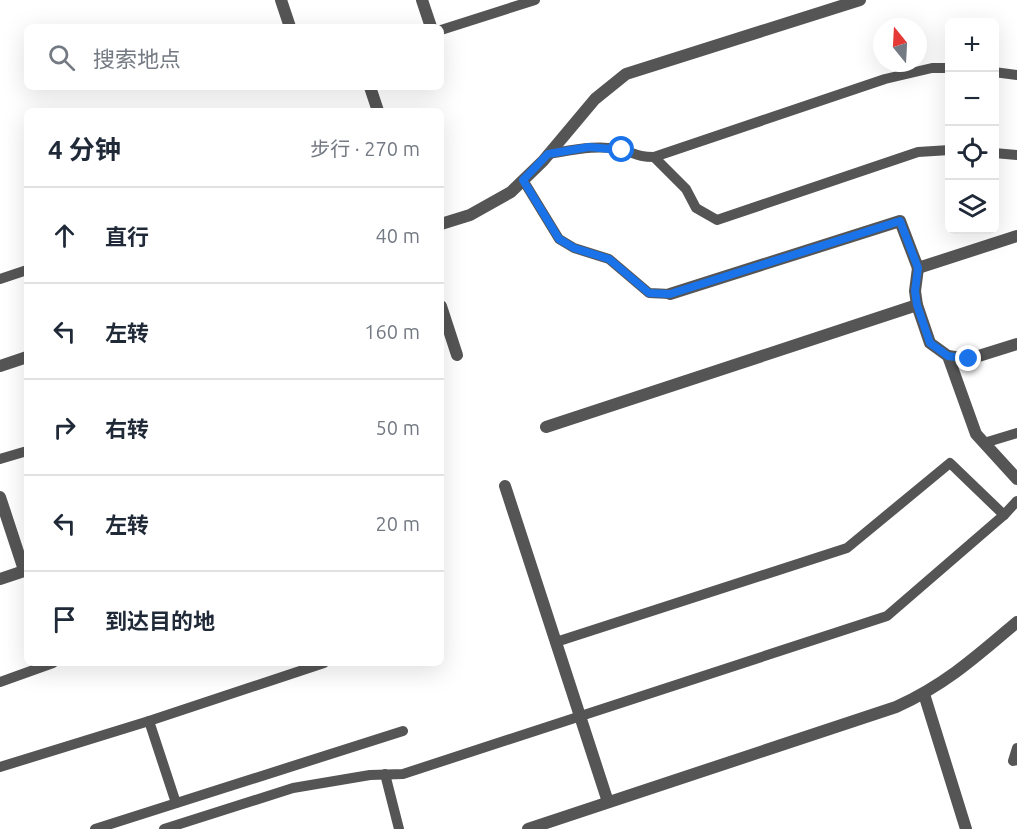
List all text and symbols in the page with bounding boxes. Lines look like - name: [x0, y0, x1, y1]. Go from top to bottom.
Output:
- north arrow: [873, 18, 927, 72]
- map controls: [945, 18, 999, 234]
- button: +: [945, 18, 999, 72]
- search box: [24, 24, 444, 90]
- icon: search: [45, 41, 78, 74]
- text: 搜索地点: [93, 46, 181, 71]
- button: −: [945, 72, 999, 126]
- button: locate: [945, 126, 999, 180]
- text: 4 分钟: [48, 135, 121, 164]
- route start: [608, 136, 634, 162]
- text: 步行 · 270 m: [310, 137, 420, 160]
- button: layers: [945, 180, 999, 234]
- icon: ahead: [48, 219, 81, 252]
- text: 直行: [105, 224, 149, 249]
- text: 40 m: [376, 224, 420, 247]
- icon: left: [48, 315, 81, 348]
- text: 左转: [105, 320, 149, 345]
- text: 160 m: [364, 320, 420, 343]
- route end: [955, 345, 981, 371]
- icon: right: [48, 411, 81, 444]
- text: 右转: [105, 416, 149, 441]
- text: 50 m: [376, 416, 420, 439]
- icon: left: [48, 507, 81, 540]
- text: 左转: [105, 512, 149, 537]
- text: 20 m: [376, 512, 420, 535]
- icon: arrive: [48, 603, 81, 636]
- text: 到达目的地: [105, 608, 215, 633]

